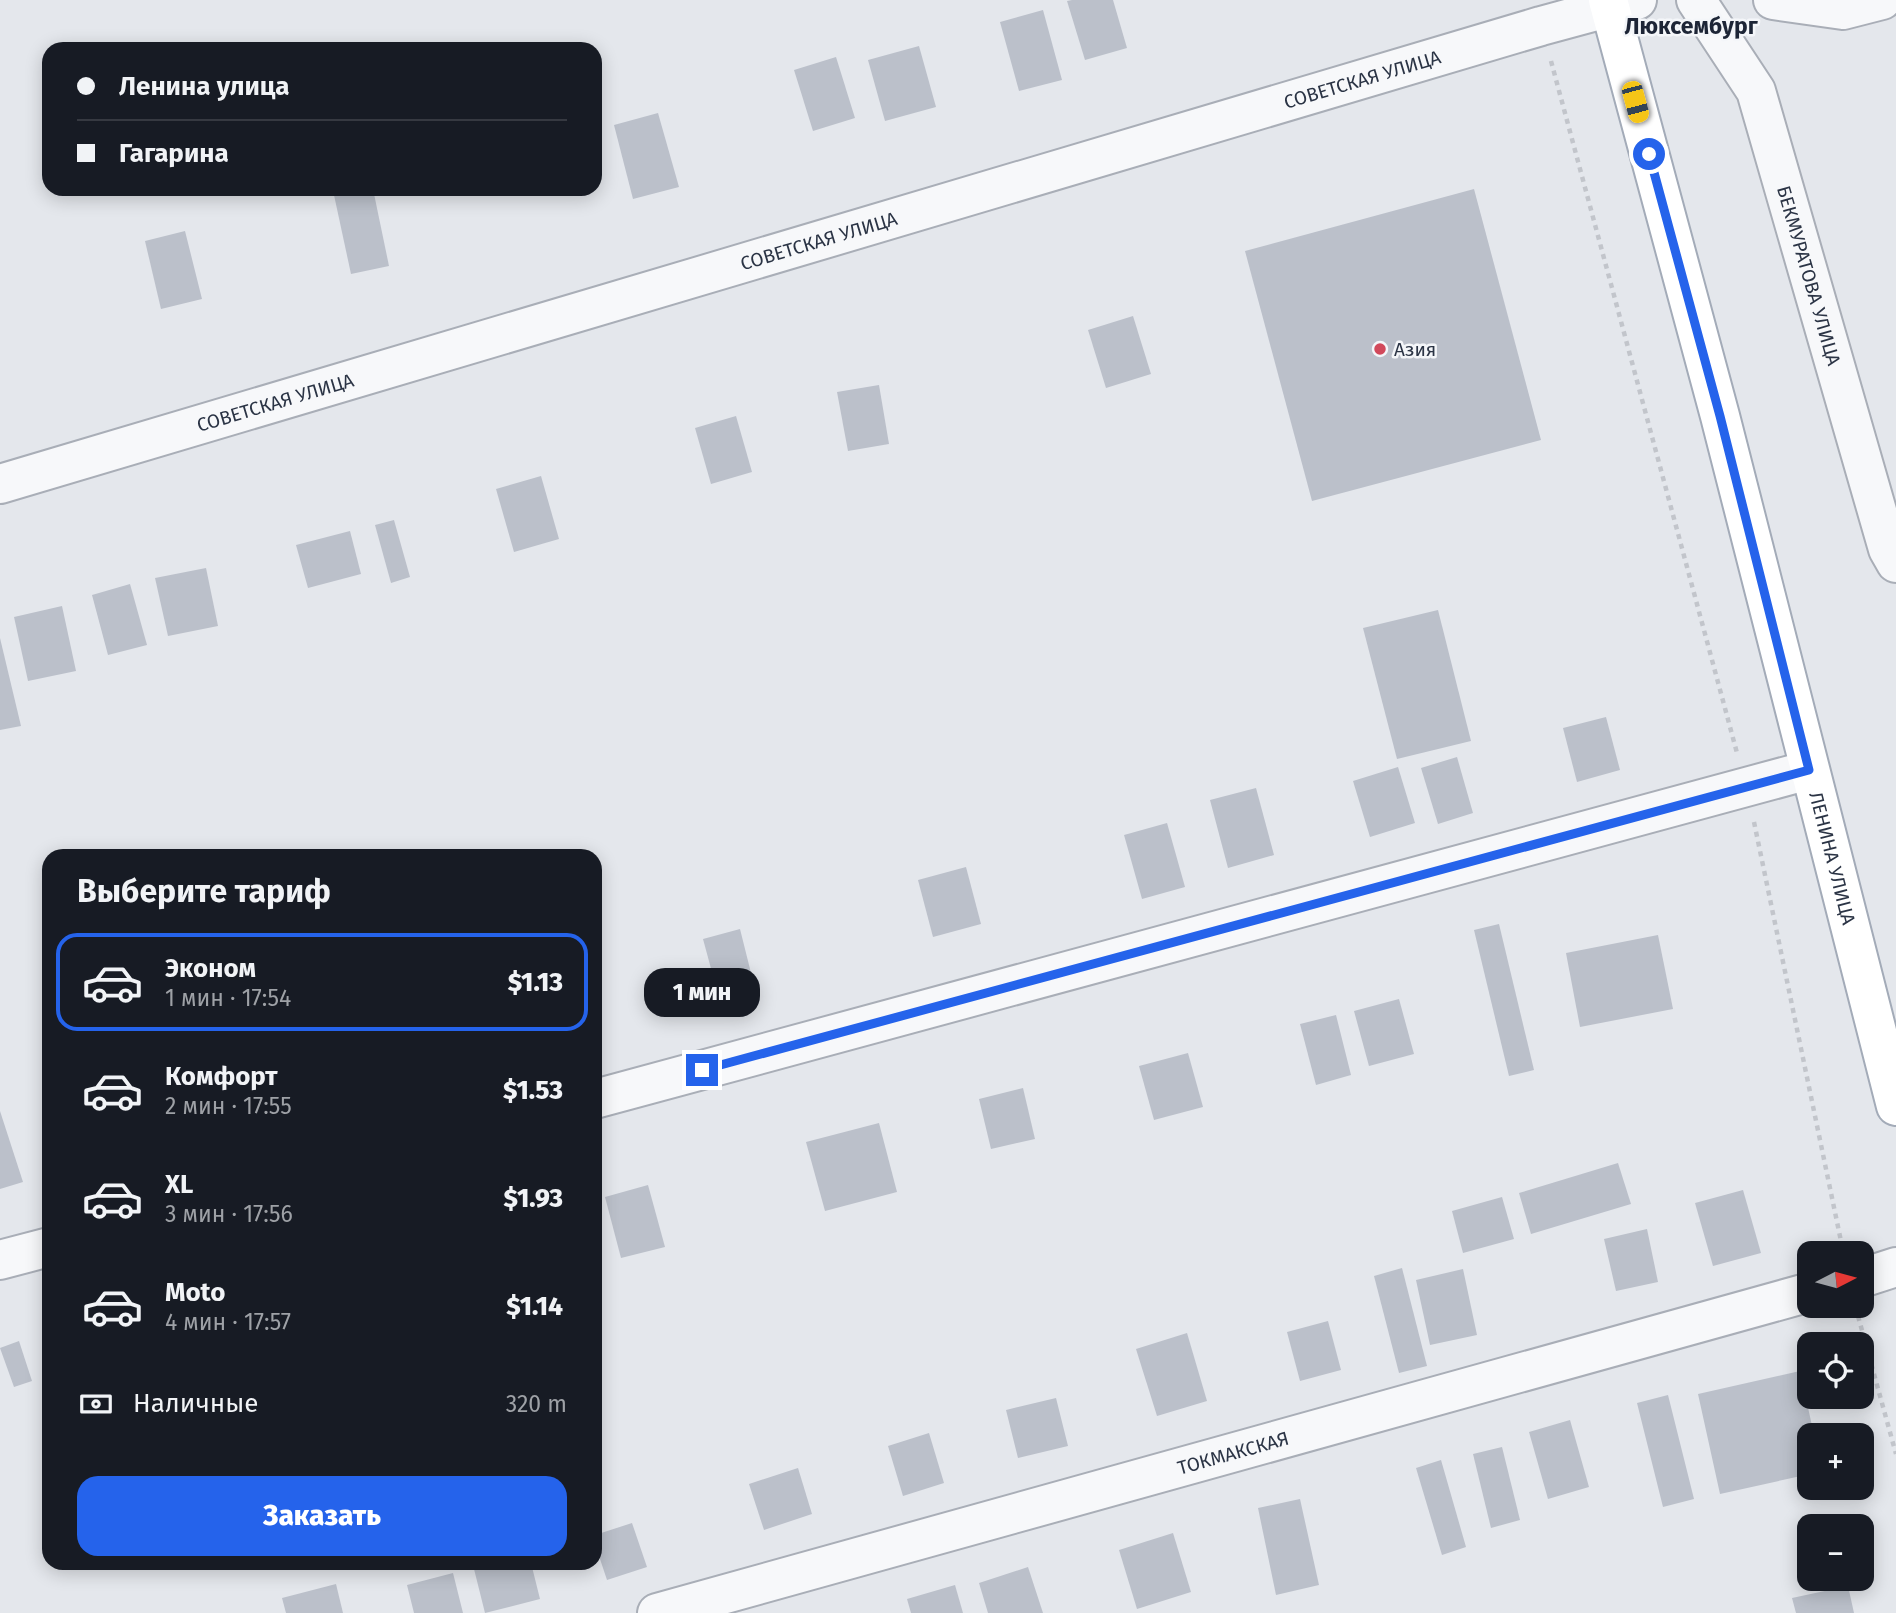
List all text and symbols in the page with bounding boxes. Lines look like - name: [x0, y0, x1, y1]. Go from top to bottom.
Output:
- district label: Люксембург: [1624, 12, 1759, 40]
- street label: СОВЕТСКАЯ УЛИЦА: [1281, 45, 1443, 113]
- text: Ленина улица: [119, 71, 290, 102]
- car: [1620, 79, 1651, 125]
- text: Гагарина: [119, 138, 229, 169]
- route start: [1633, 138, 1665, 170]
- street label: БЕКМУРАТОВА УЛИЦА: [1772, 183, 1846, 368]
- street label: СОВЕТСКАЯ УЛИЦА: [737, 206, 900, 275]
- place label: Азия: [1394, 338, 1436, 361]
- marker: Азия: [1372, 341, 1388, 357]
- street label: СОВЕТСКАЯ УЛИЦА: [194, 368, 356, 436]
- street label: ЛЕНИНА УЛИЦА: [1805, 789, 1861, 927]
- text: Выберите тариф: [77, 872, 331, 910]
- icon: car: [81, 951, 144, 1014]
- text: Эконом: [165, 953, 256, 984]
- text: $1.13: [508, 967, 563, 998]
- callout: 1 мин: [644, 968, 760, 1018]
- text: 1 мин: [673, 978, 731, 1006]
- text: 1 мин · 17:54: [165, 984, 291, 1012]
- route end: [686, 1054, 718, 1086]
- icon: car: [81, 1059, 144, 1122]
- text: Комфорт: [165, 1061, 278, 1092]
- text: $1.53: [503, 1075, 563, 1106]
- text: 2 мин · 17:55: [165, 1092, 292, 1120]
- icon: car: [81, 1167, 144, 1230]
- text: XL: [165, 1169, 193, 1200]
- text: $1.93: [504, 1183, 563, 1214]
- text: 3 мин · 17:56: [165, 1200, 293, 1228]
- north arrow: [1797, 1241, 1874, 1318]
- map controls: [1797, 1241, 1874, 1591]
- icon: car: [81, 1275, 144, 1338]
- text: Moto: [165, 1277, 225, 1308]
- text: $1.14: [506, 1291, 563, 1322]
- text: 4 мин · 17:57: [165, 1308, 291, 1336]
- button: locate: [1797, 1332, 1874, 1409]
- icon: cash: [77, 1385, 115, 1423]
- text: Наличные: [133, 1388, 258, 1419]
- text: 320 m: [506, 1390, 567, 1418]
- button: +: [1797, 1423, 1874, 1500]
- street label: ТОКМАКСКАЯ: [1175, 1426, 1291, 1479]
- button: Заказать: [77, 1476, 567, 1556]
- button: −: [1797, 1514, 1874, 1591]

